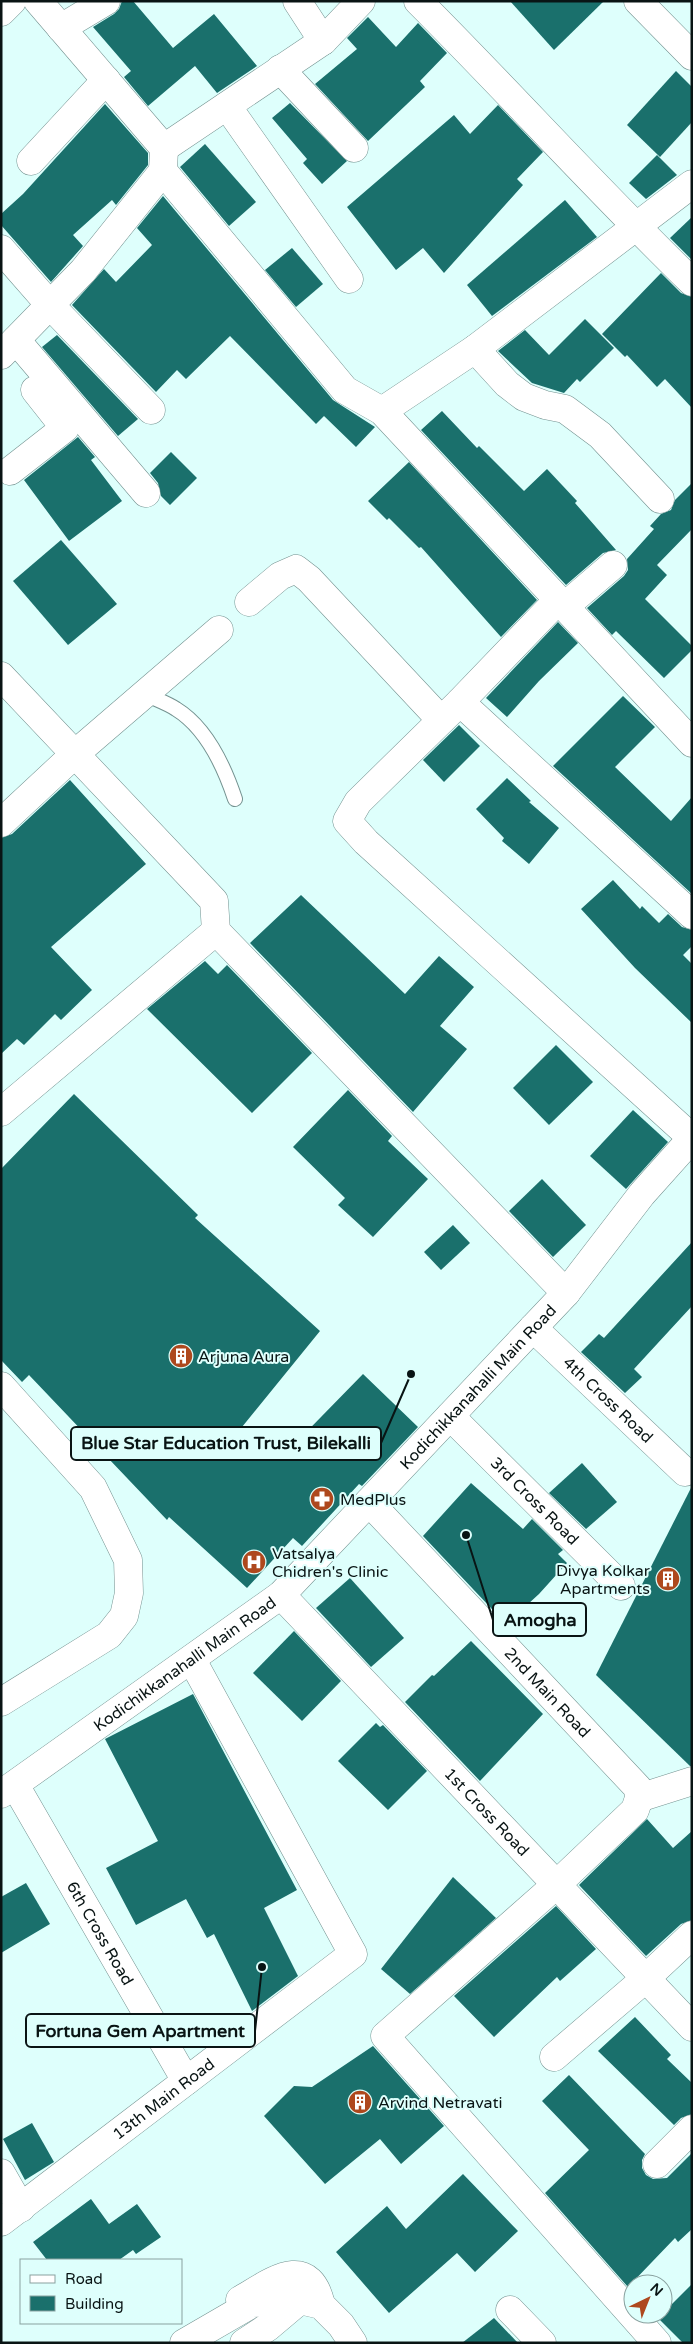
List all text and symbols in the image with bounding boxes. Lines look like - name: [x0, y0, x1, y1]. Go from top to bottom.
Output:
- street label: Kodichikkanahalli Main Road: [396, 1301, 561, 1474]
- building icon: Arjuna Aura: [168, 1343, 194, 1369]
- place label: Arjuna Aura: [198, 1347, 289, 1367]
- street label: 4th Cross Road: [559, 1353, 657, 1448]
- callout: Blue Star Education Trust, Bilekalli: [71, 1427, 381, 1460]
- text: Blue Star Education Trust, Bilekalli: [81, 1432, 371, 1454]
- street label: 3rd Cross Road: [486, 1453, 583, 1550]
- pharmacy icon: MedPlus: [309, 1486, 335, 1512]
- place label: MedPlus: [340, 1490, 406, 1510]
- place label: Vatsalya Chidren's Clinic: [272, 1544, 388, 1582]
- hospital icon: Vatsalya Chidren's Clinic: [241, 1549, 267, 1575]
- place label: Divya Kolkar Apartments: [556, 1561, 651, 1599]
- building icon: Divya Kolkar Apartments: [655, 1566, 681, 1592]
- street label: Kodichikkanahalli Main Road: [90, 1593, 280, 1736]
- callout: Amogha: [493, 1603, 586, 1636]
- text: Amogha: [503, 1609, 577, 1631]
- street label: 2nd Main Road: [500, 1643, 594, 1742]
- street label: 1st Cross Road: [440, 1764, 533, 1861]
- street label: 6th Cross Road: [62, 1878, 137, 1989]
- callout: Fortuna Gem Apartment: [26, 2014, 255, 2047]
- text: Fortuna Gem Apartment: [35, 2020, 245, 2042]
- street label: 13th Main Road: [109, 2054, 219, 2144]
- building icon: Arvind Netravati: [347, 2089, 373, 2115]
- place label: Arvind Netravati: [378, 2093, 502, 2113]
- legend: [20, 2259, 182, 2324]
- text: Road: [65, 2270, 103, 2288]
- north arrow: [623, 2274, 673, 2324]
- text: N: [647, 2280, 666, 2300]
- text: Building: [65, 2295, 124, 2313]

